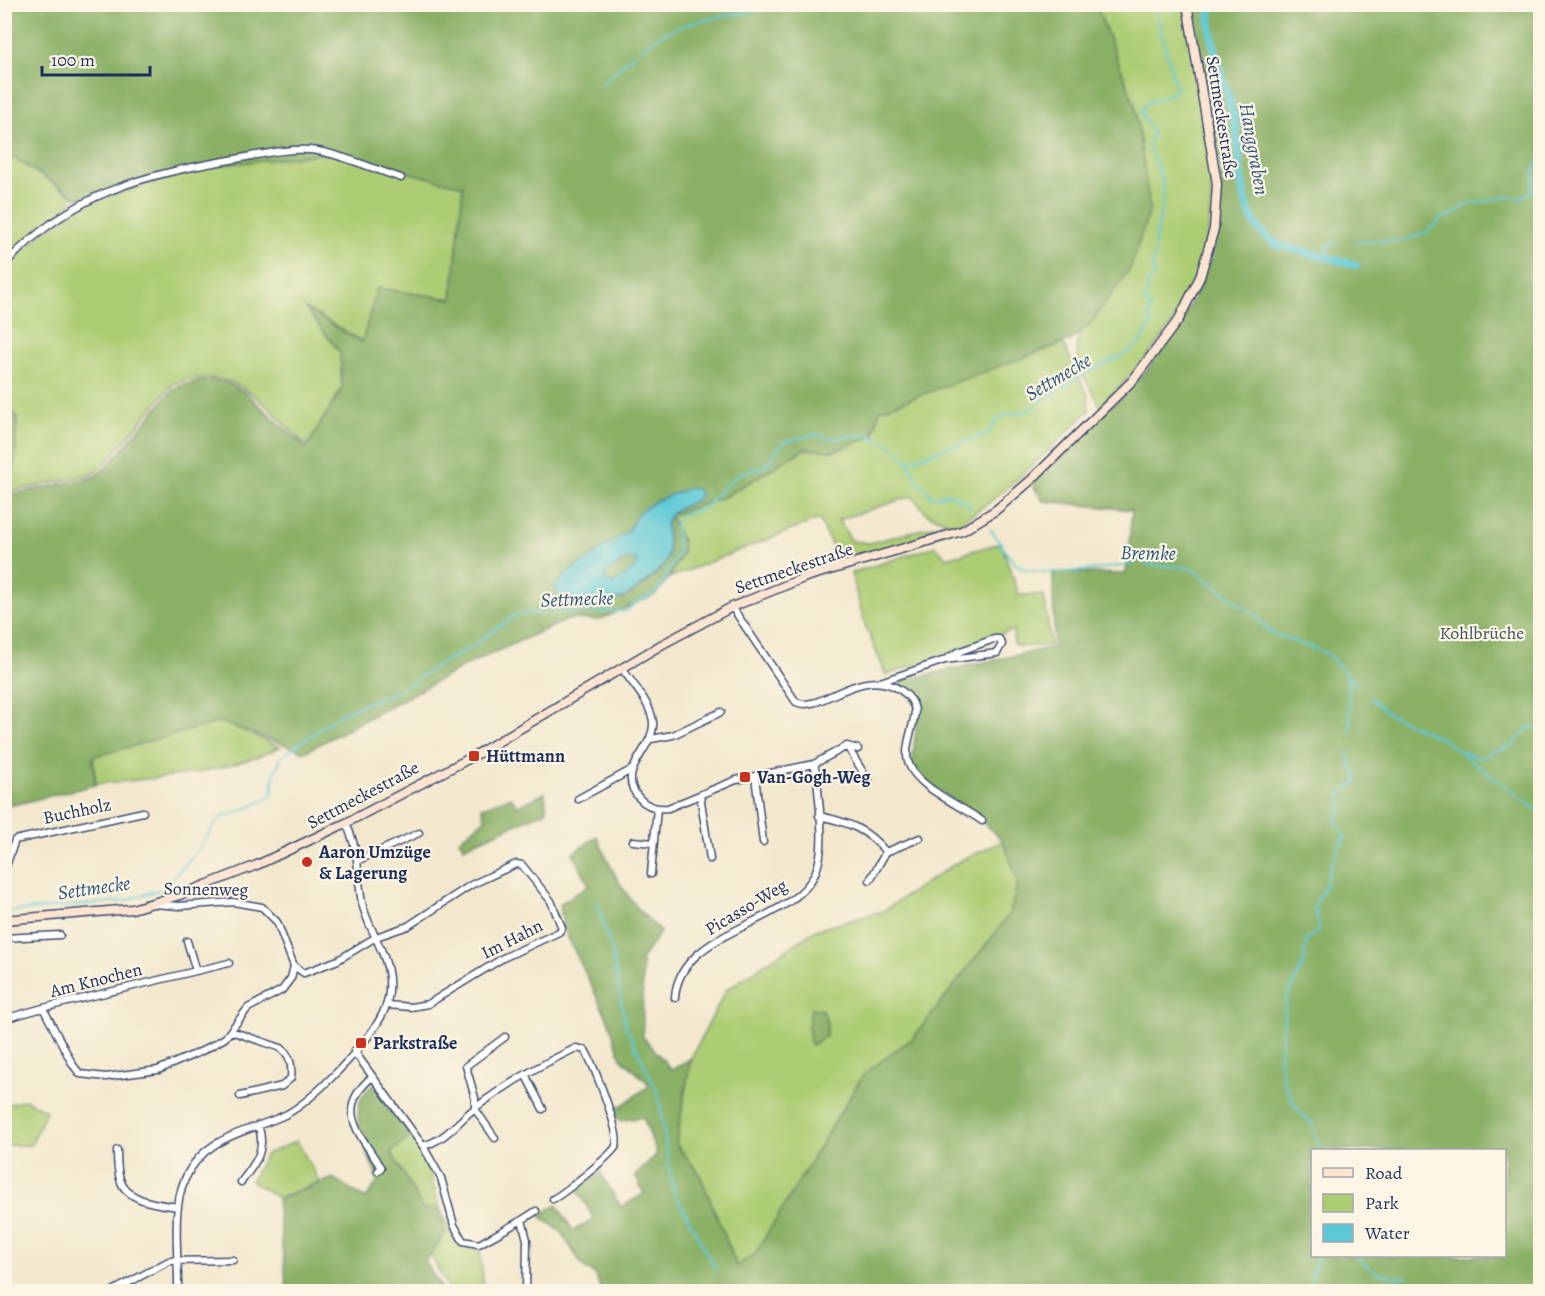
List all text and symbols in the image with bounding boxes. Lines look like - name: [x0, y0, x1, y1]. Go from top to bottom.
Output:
- scale bar: [42, 39, 150, 77]
- text: 100 m: [51, 48, 95, 72]
- street label: Settmeckestraße: [1200, 54, 1244, 180]
- water label: Hanggraben: [1233, 101, 1275, 197]
- water label: Settmecke: [1020, 347, 1096, 407]
- street label: Settmeckestraße: [732, 537, 856, 599]
- water label: Bremke: [1120, 539, 1176, 567]
- water label: Settmecke: [540, 584, 614, 614]
- park label: Kohlbrüche: [1440, 621, 1524, 645]
- place label: Hüttmann: [486, 744, 565, 768]
- marker: Hüttmann: [467, 749, 481, 763]
- street label: Settmeckestraße: [303, 755, 423, 835]
- place label: Van-Gogh-Weg: [756, 765, 871, 789]
- marker: Van-Gogh-Weg: [738, 770, 752, 784]
- street label: Buchholz: [41, 792, 113, 830]
- place label: Aaron Umzüge & Lagerung: [318, 840, 431, 885]
- marker: Aaron Umzüge & Lagerung: [300, 855, 314, 869]
- water label: Settmecke: [56, 870, 132, 906]
- street label: Picasso-Weg: [700, 873, 792, 941]
- street label: Sonnenweg: [163, 876, 249, 902]
- street label: Im Hahn: [477, 913, 547, 965]
- street label: Am Knochen: [47, 957, 145, 1003]
- place label: Parkstraße: [373, 1031, 457, 1055]
- marker: Parkstraße: [354, 1036, 368, 1050]
- legend: [1311, 1149, 1506, 1257]
- text: Road: [1365, 1161, 1403, 1185]
- text: Park: [1365, 1191, 1399, 1215]
- text: Water: [1364, 1221, 1410, 1245]

